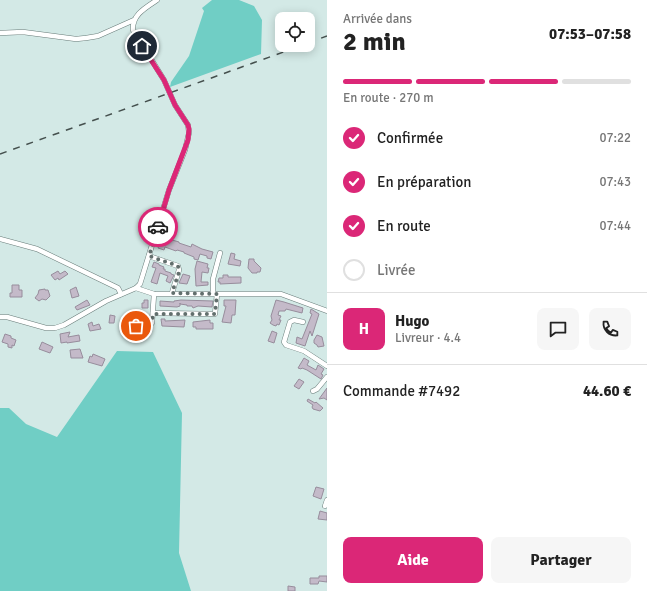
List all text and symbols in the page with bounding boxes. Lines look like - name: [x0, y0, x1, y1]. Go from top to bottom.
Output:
- text: Arrivée dans: [343, 11, 412, 27]
- map controls: [275, 12, 315, 52]
- button: locate: [275, 12, 315, 52]
- text: 07:53–07:58: [549, 25, 631, 43]
- text: 2 min: [343, 26, 406, 58]
- pin: [125, 29, 159, 63]
- icon: home: [131, 35, 153, 57]
- text: En route · 270 m: [343, 90, 434, 106]
- icon: check: [343, 127, 365, 149]
- text: Confirmée: [377, 129, 443, 147]
- text: 07:22: [599, 130, 631, 146]
- icon: check: [343, 171, 365, 193]
- text: En préparation: [377, 173, 472, 191]
- text: 07:43: [599, 174, 631, 190]
- courier: [138, 207, 178, 247]
- icon: check: [343, 215, 365, 237]
- icon: car: [147, 216, 169, 238]
- text: En route: [377, 217, 431, 235]
- text: 07:44: [599, 218, 631, 234]
- text: Livrée: [377, 261, 416, 279]
- button: chat: [537, 308, 579, 350]
- button: phone: [589, 308, 631, 350]
- pin: [119, 309, 153, 343]
- text: Hugo: [395, 312, 429, 330]
- icon: bag: [125, 315, 147, 337]
- text: H: [359, 320, 369, 338]
- text: Livreur · 4.4: [395, 330, 461, 346]
- text: Commande #7492: [343, 382, 460, 400]
- text: 44.60 €: [583, 382, 631, 400]
- button: Aide: [343, 537, 483, 583]
- button: Partager: [491, 537, 631, 583]

